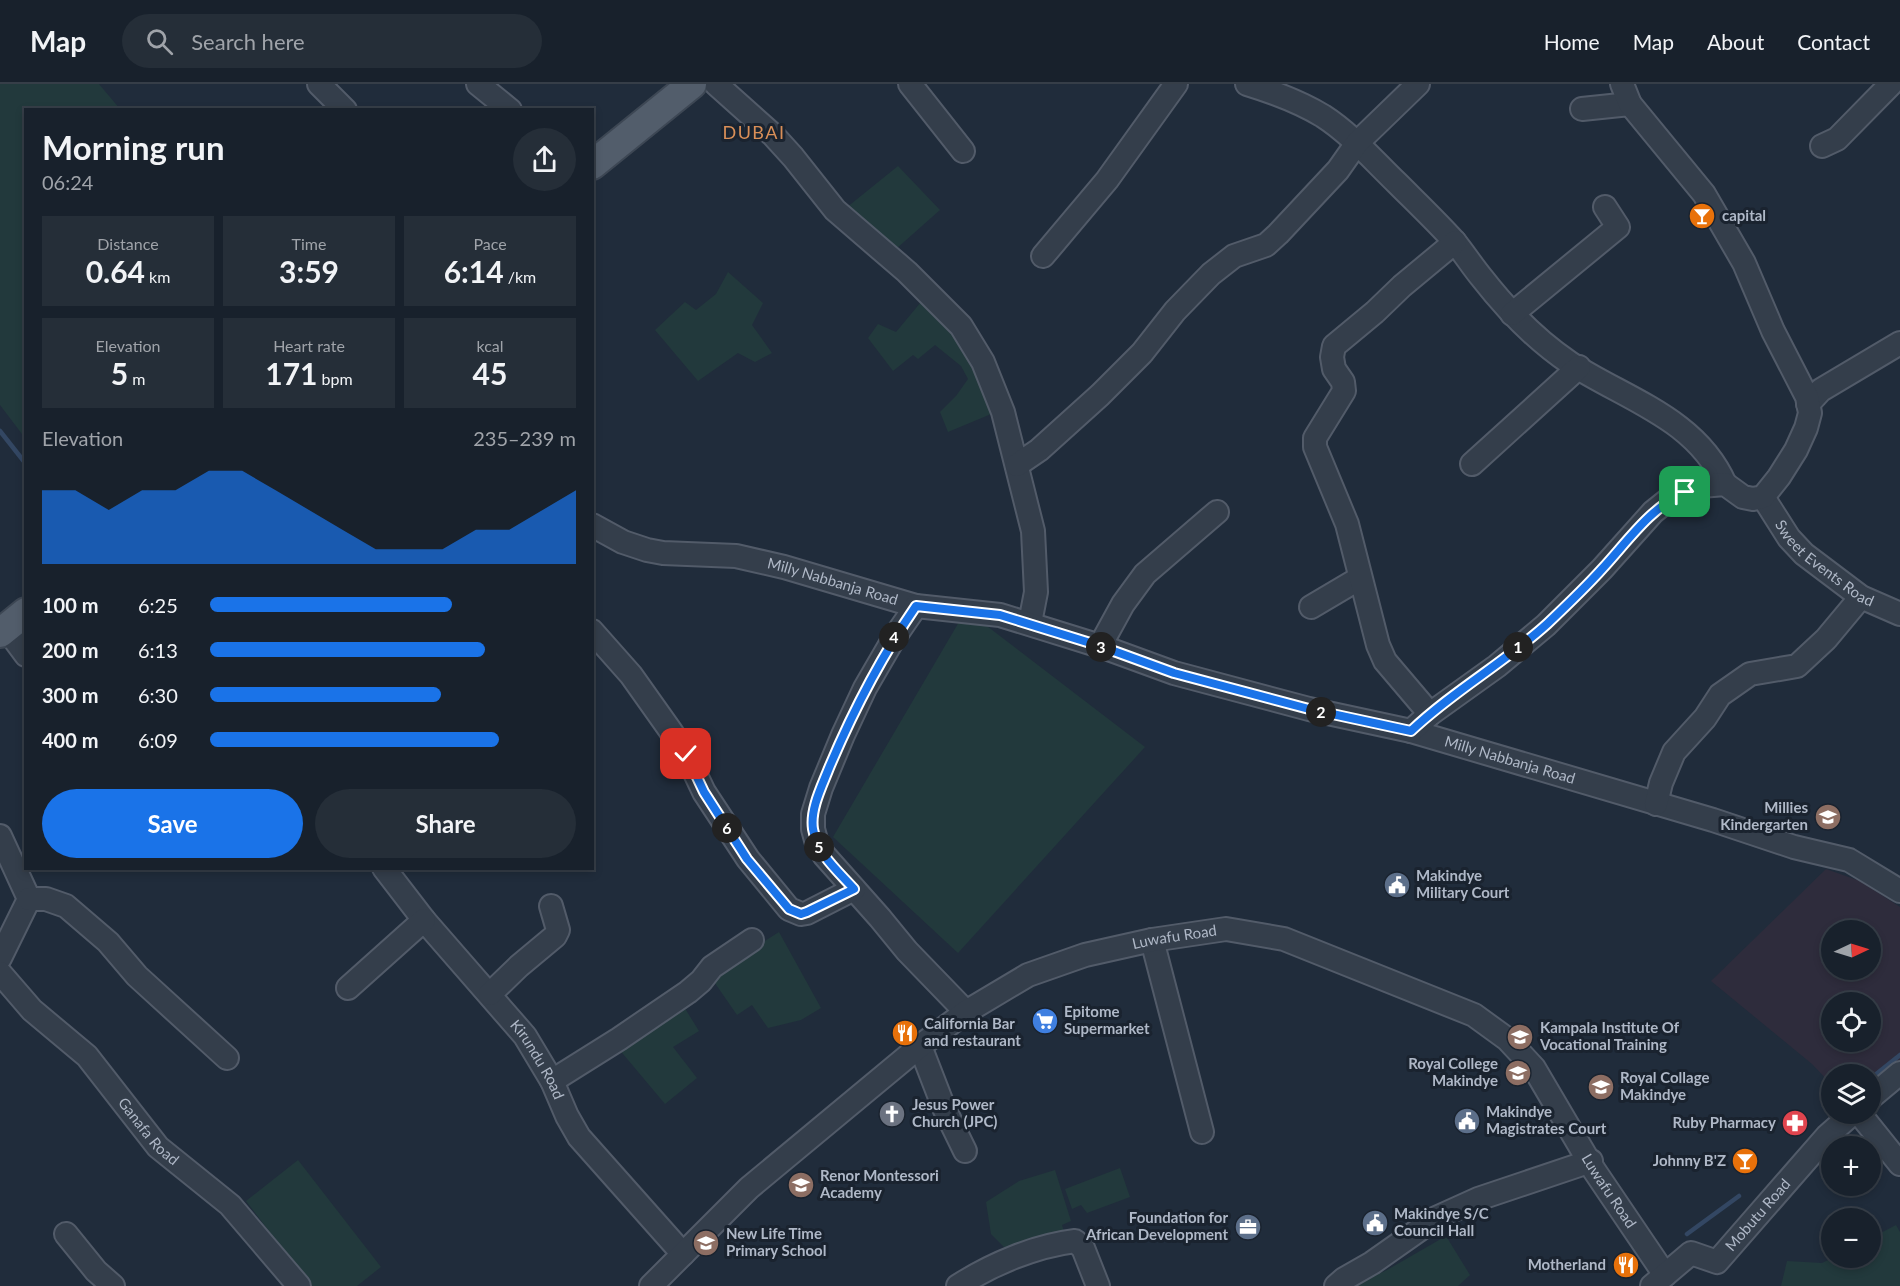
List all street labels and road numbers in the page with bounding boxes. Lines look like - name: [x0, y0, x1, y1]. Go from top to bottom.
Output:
- street label: Sweet Events Road: [1772, 516, 1877, 610]
- street label: Milly Nabbanja Road: [766, 553, 900, 608]
- street label: Milly Nabbanja Road: [1443, 731, 1578, 787]
- street label: Luwafu Road: [1130, 920, 1218, 952]
- street label: Kirundu Road: [507, 1016, 569, 1102]
- street label: Ganafa Road: [115, 1094, 183, 1168]
- street label: Luwafu Road: [1578, 1150, 1641, 1231]
- street label: Mobutu Road: [1721, 1175, 1794, 1254]

